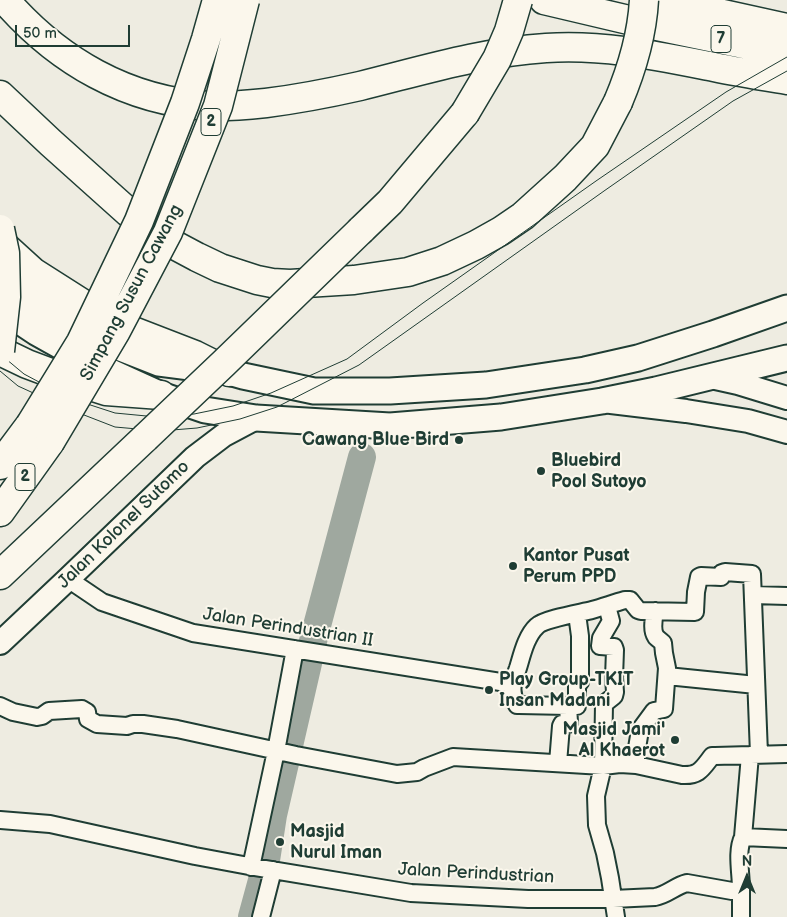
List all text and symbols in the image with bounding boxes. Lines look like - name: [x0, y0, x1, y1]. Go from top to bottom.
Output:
- scale bar: [18, 15, 132, 47]
- text: 50 m: [23, 24, 57, 43]
- road number: 7: [711, 26, 731, 52]
- road number: 2: [201, 108, 221, 136]
- street label: Simpang Susun Cawang: [76, 201, 188, 385]
- place label: Cawang Blue Bird: [302, 429, 449, 451]
- marker: Cawang Blue Bird: [453, 434, 465, 446]
- place label: Bluebird Pool Sutoyo: [551, 450, 647, 492]
- street label: Jalan Kolonel Sutomo: [54, 456, 194, 594]
- road number: 2: [15, 464, 35, 491]
- marker: Bluebird Pool Sutoyo: [535, 465, 547, 477]
- place label: Kantor Pusat Perum PPD: [523, 545, 629, 588]
- marker: Kantor Pusat Perum PPD: [507, 560, 519, 572]
- street label: Jalan Perindustrian II: [201, 604, 375, 652]
- place label: Play Group-TKIT Insan Madani: [499, 669, 633, 712]
- marker: Play Group-TKIT Insan Madani: [483, 684, 495, 696]
- place label: Masjid Jami' Al Khaerot: [563, 719, 665, 762]
- marker: Masjid Jami' Al Khaerot: [669, 734, 681, 746]
- place label: Masjid Nurul Iman: [290, 821, 382, 864]
- marker: Masjid Nurul Iman: [274, 836, 286, 848]
- north arrow: [722, 852, 772, 902]
- text: N: [742, 853, 752, 870]
- street label: Jalan Perindustrian: [397, 859, 555, 889]

